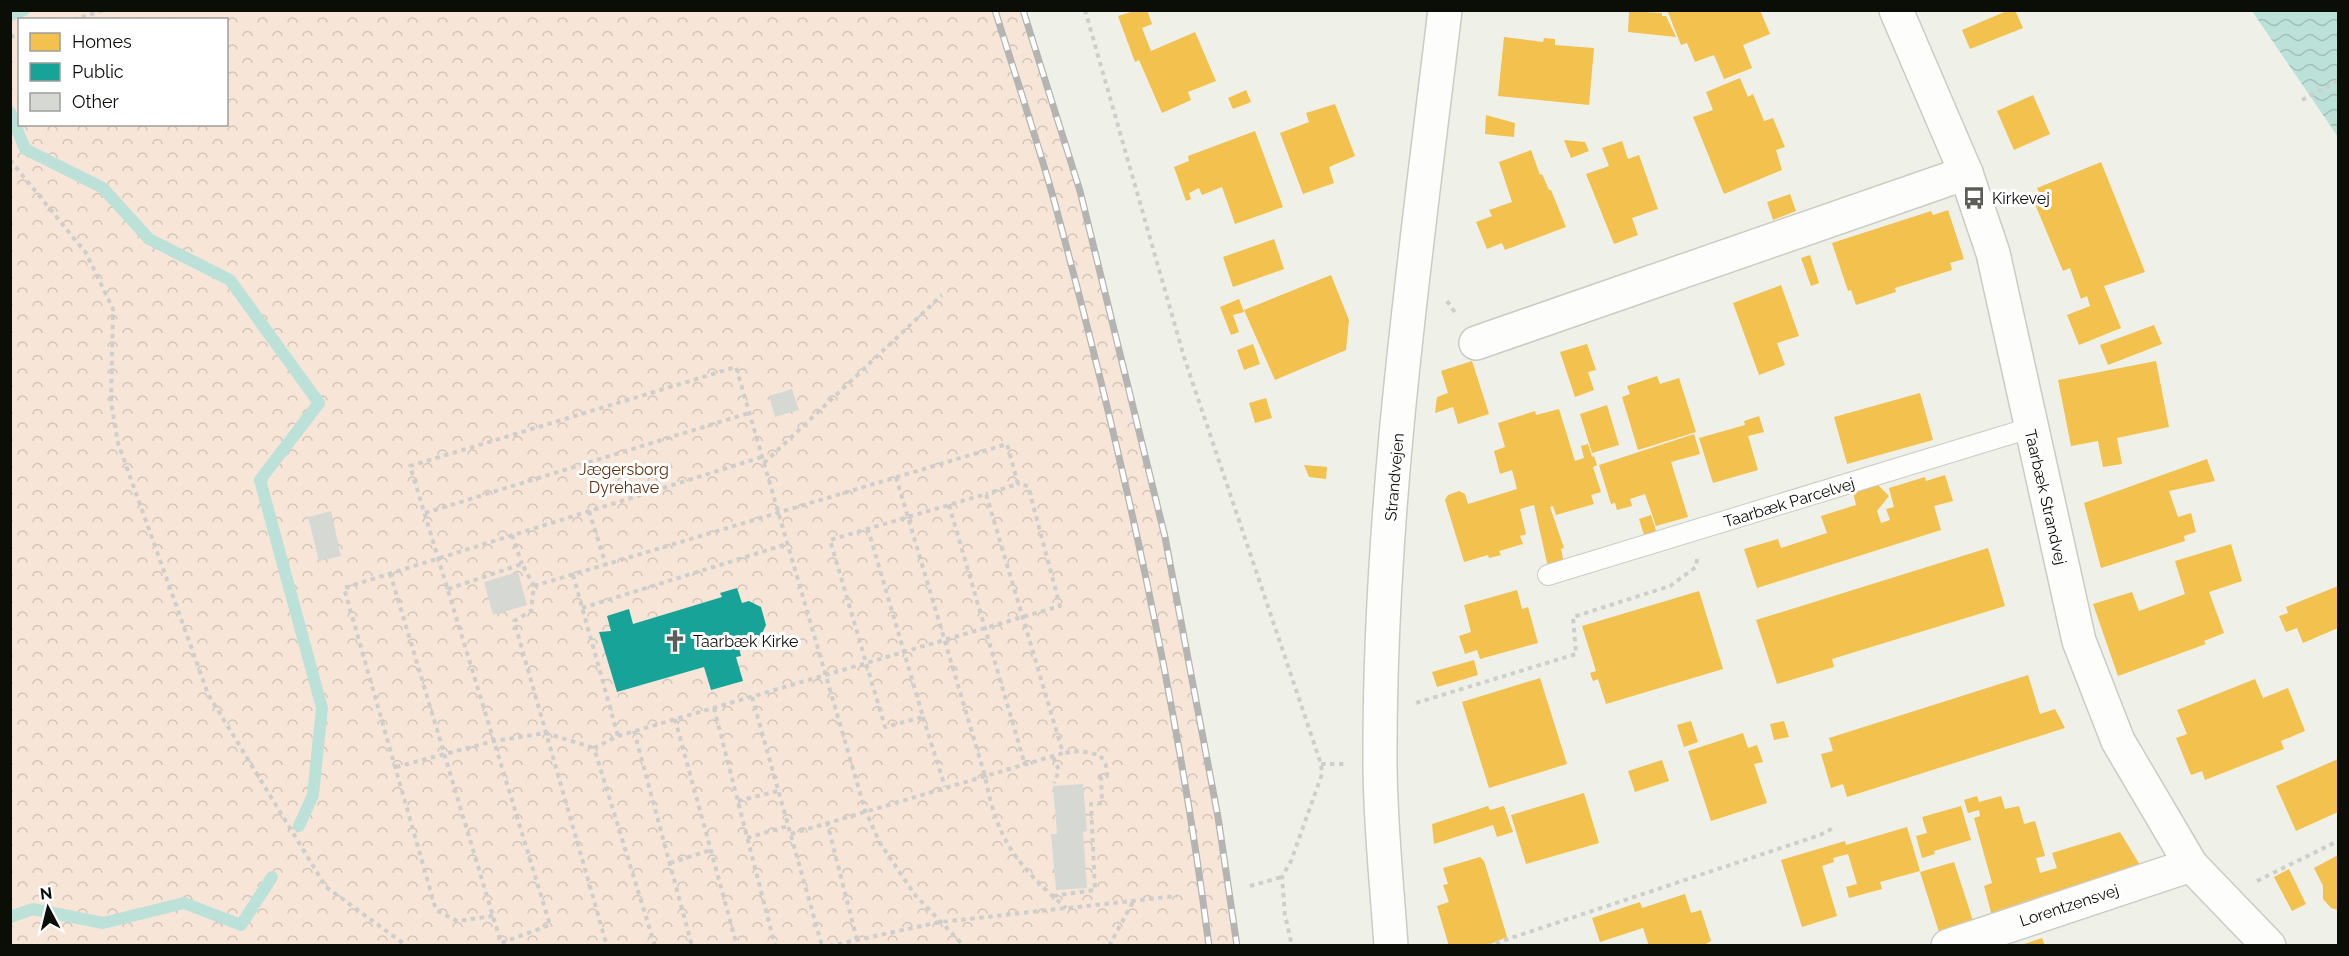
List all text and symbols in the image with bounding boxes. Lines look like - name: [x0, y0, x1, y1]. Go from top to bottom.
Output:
- legend: [18, 18, 228, 126]
- text: Homes: [72, 31, 132, 52]
- text: Public: [72, 61, 124, 82]
- text: Other: [72, 91, 120, 112]
- bus stop icon: Kirkevej: [1961, 185, 1987, 211]
- place label: Kirkevej: [1992, 189, 2050, 208]
- street label: Taarbæk Strandvej: [2021, 428, 2070, 567]
- street label: Strandvejen: [1381, 432, 1408, 522]
- park label: Jægersborg Dyrehave: [579, 460, 669, 497]
- street label: Taarbæk Parcelvej: [1721, 474, 1857, 531]
- church icon: Taarbæk Kirke: [662, 628, 688, 654]
- place label: Taarbæk Kirke: [693, 632, 798, 651]
- north arrow: [18, 878, 78, 938]
- street label: Lorentzensvej: [2017, 880, 2121, 930]
- text: N: [39, 883, 53, 904]

